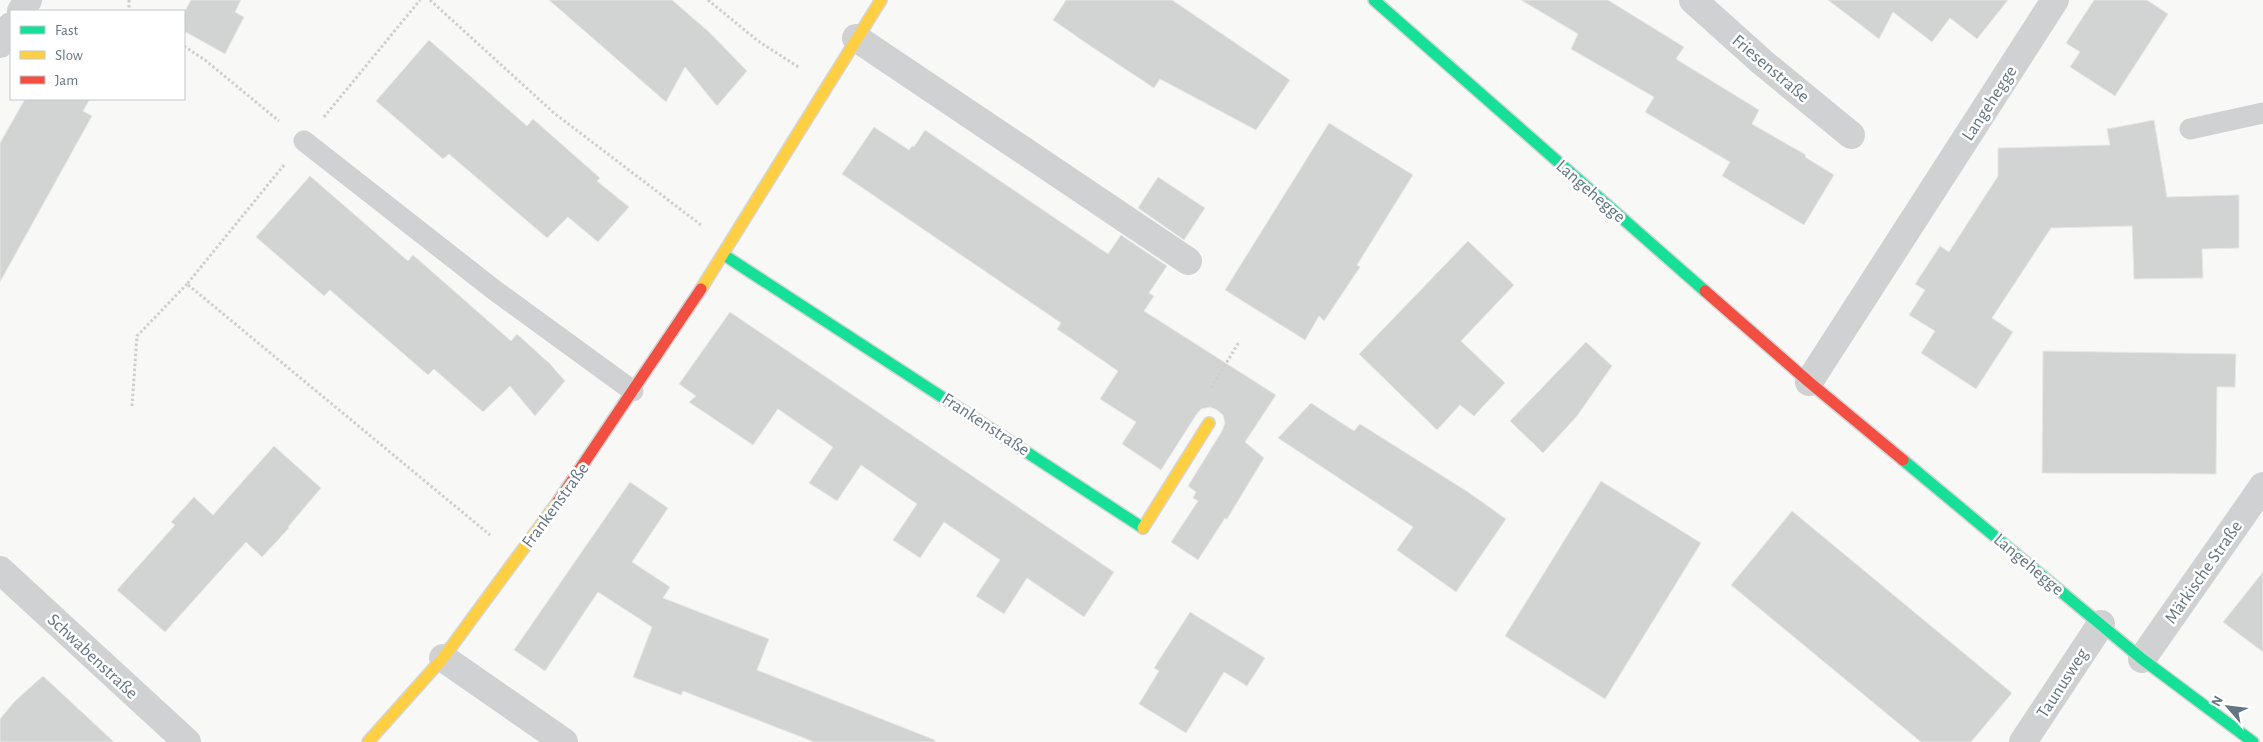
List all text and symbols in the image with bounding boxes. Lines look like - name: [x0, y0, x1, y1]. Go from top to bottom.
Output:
- legend: [10, 10, 185, 100]
- text: Fast: [55, 23, 79, 38]
- street label: Friesenstraße: [1728, 32, 1812, 106]
- text: Slow: [55, 48, 83, 63]
- street label: Langehegge: [1959, 63, 2021, 144]
- text: Jam: [55, 73, 78, 88]
- street label: Langehegge: [1552, 157, 1628, 227]
- street label: Frankenstraße: [938, 390, 1032, 460]
- street label: Frankenstraße: [519, 460, 593, 551]
- street label: Märkische Straße: [2162, 518, 2246, 627]
- street label: Langehegge: [1990, 530, 2067, 599]
- street label: Schwabenstraße: [44, 611, 141, 703]
- street label: Taunusweg: [2034, 645, 2092, 722]
- north arrow: [2203, 682, 2253, 732]
- text: N: [2209, 694, 2226, 709]

